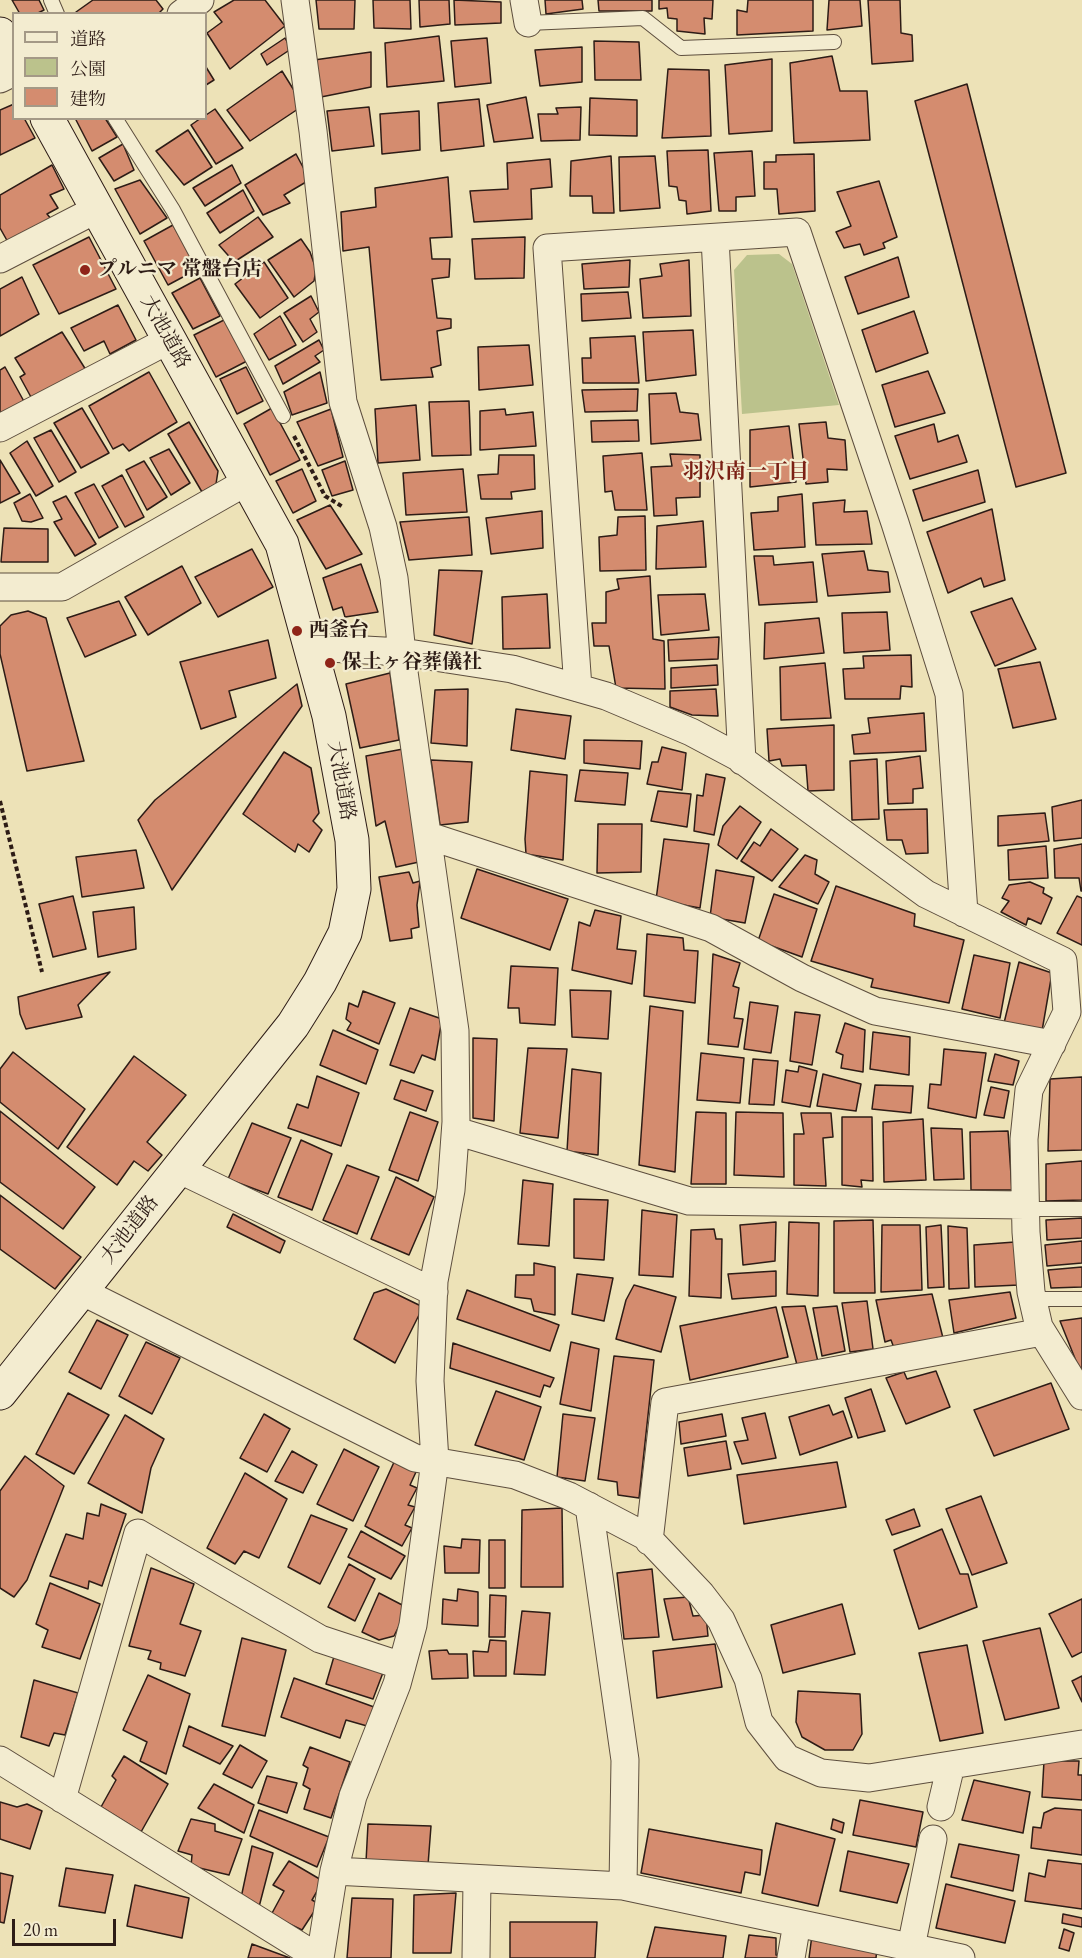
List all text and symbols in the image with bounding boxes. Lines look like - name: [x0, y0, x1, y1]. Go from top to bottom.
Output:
- legend: [12, 12, 207, 120]
- text: 道路: [70, 27, 106, 50]
- text: 公園: [70, 57, 106, 80]
- text: 建物: [70, 87, 106, 110]
- place label: プルニマ 常盤台店: [97, 258, 262, 282]
- marker: プルニマ 常盤台店: [78, 263, 92, 277]
- street label: 大池道路: [135, 291, 195, 373]
- district label: 羽沢南一丁目: [683, 459, 809, 485]
- place label: 西釜台: [309, 619, 369, 643]
- marker: 西釜台: [290, 624, 304, 638]
- place label: 保土ヶ谷葬儀社: [342, 651, 482, 675]
- marker: 保土ヶ谷葬儀社: [323, 656, 337, 670]
- street label: 大池道路: [322, 740, 360, 822]
- street label: 大池道路: [96, 1191, 164, 1269]
- scale bar: [15, 1907, 118, 1945]
- text: 20 m: [23, 1918, 58, 1941]

